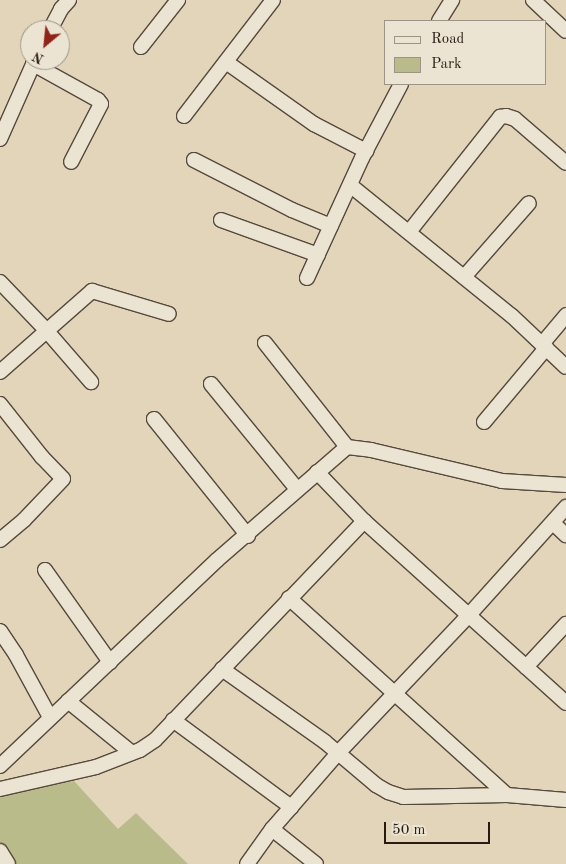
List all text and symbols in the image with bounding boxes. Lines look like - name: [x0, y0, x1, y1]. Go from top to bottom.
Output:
- north arrow: [20, 20, 70, 70]
- legend: [384, 20, 546, 85]
- text: Road: [431, 32, 464, 47]
- text: N: [30, 49, 46, 66]
- text: Park: [431, 57, 462, 72]
- scale bar: [386, 812, 492, 844]
- text: 50 m: [392, 823, 426, 838]

